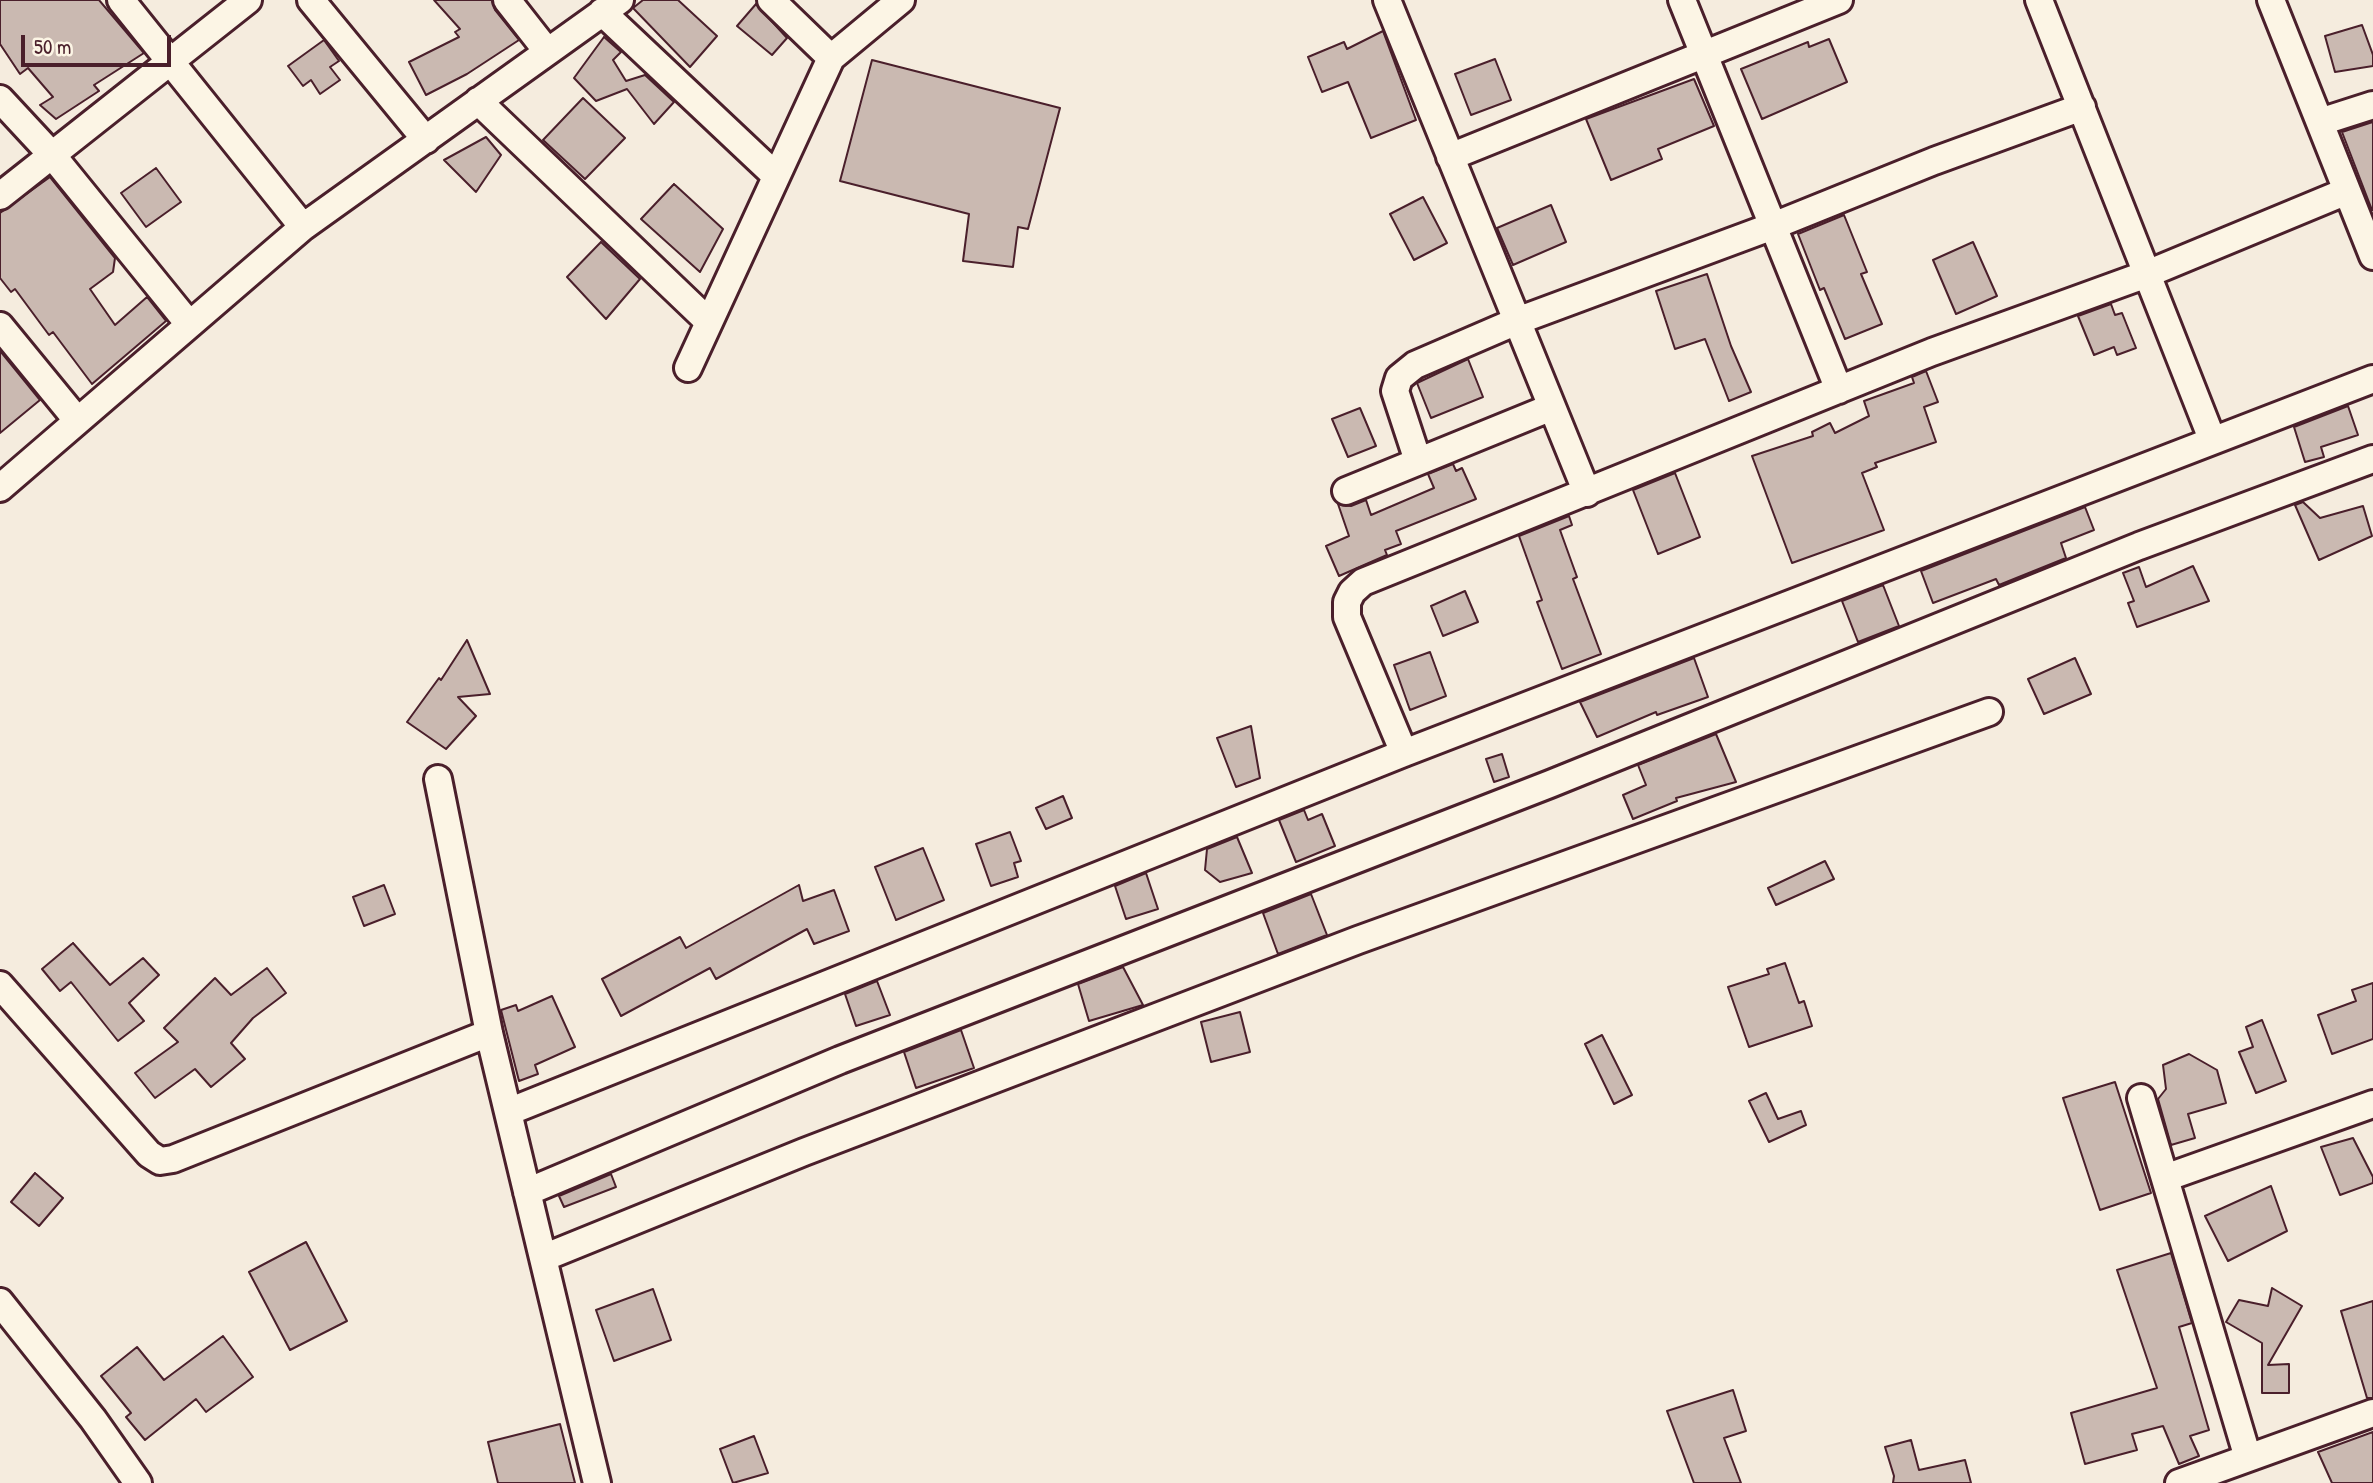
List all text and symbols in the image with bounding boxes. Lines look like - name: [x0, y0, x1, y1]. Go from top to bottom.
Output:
- scale bar: [24, 21, 175, 65]
- text: 50 m: [34, 32, 71, 61]

